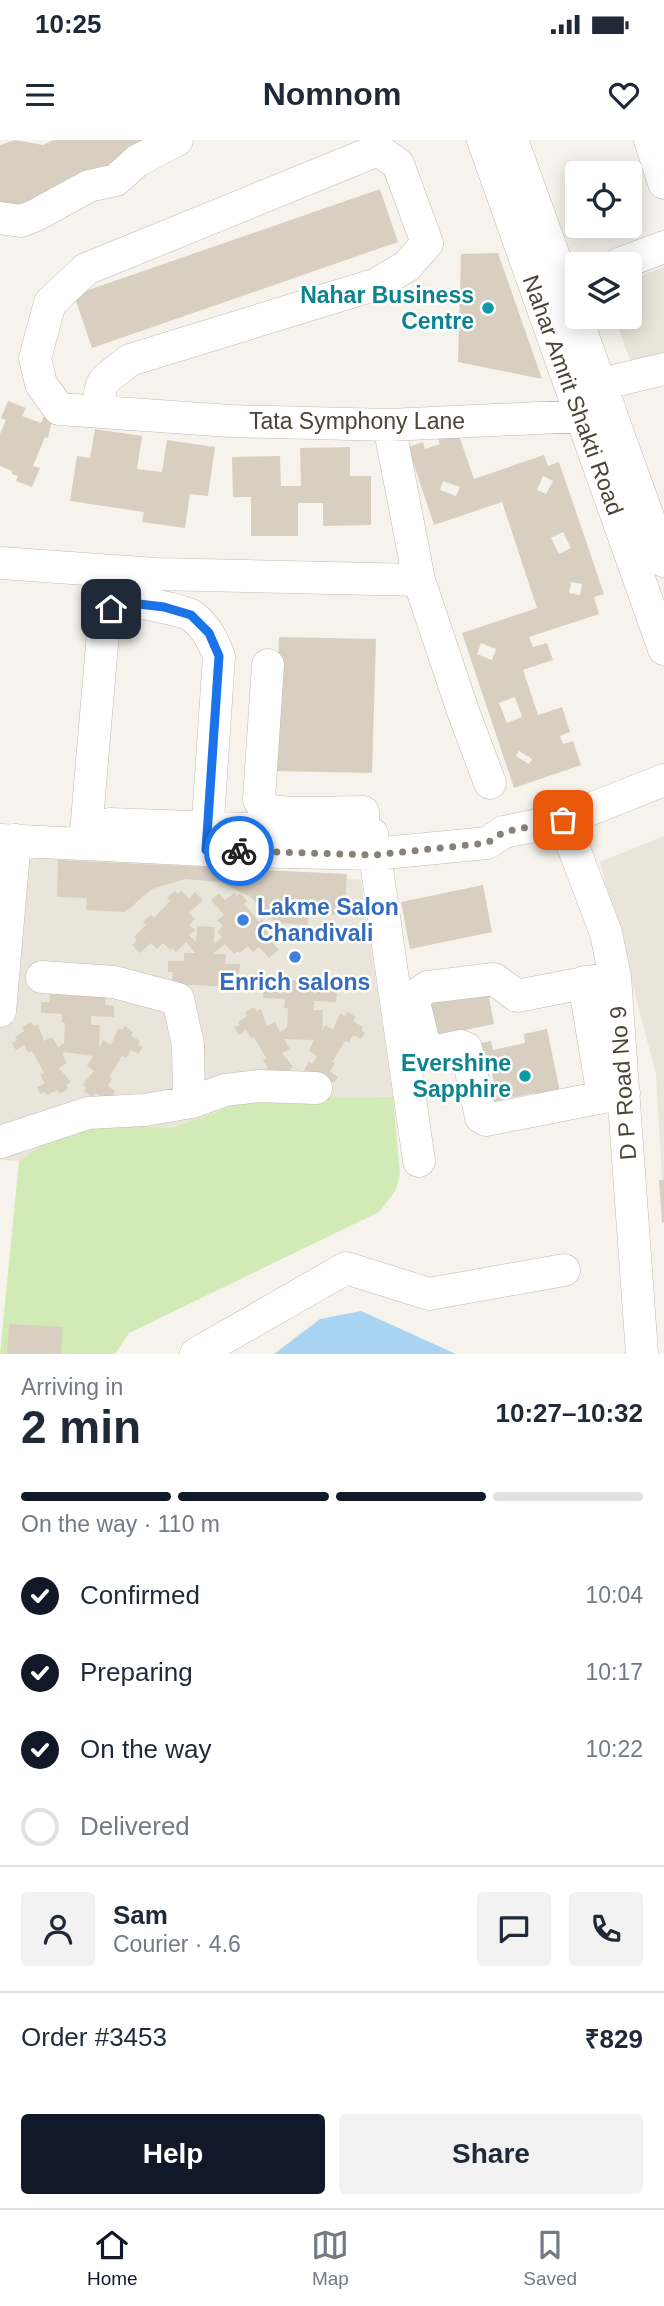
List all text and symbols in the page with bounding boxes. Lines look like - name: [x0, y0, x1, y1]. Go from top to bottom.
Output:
- text: 10:25: [35, 9, 102, 39]
- icon: menu: [21, 76, 59, 114]
- text: Nomnom: [263, 76, 401, 112]
- icon: heart: [605, 76, 643, 114]
- map controls: [565, 161, 642, 329]
- button: locate: [565, 161, 642, 238]
- button: layers: [565, 252, 642, 329]
- street label: Nahar Amrit Shakti Road: [517, 272, 629, 518]
- place label: Nahar Business Centre: [300, 282, 474, 334]
- marker: Nahar Business Centre: [480, 300, 496, 316]
- street label: Tata Symphony Lane: [249, 408, 465, 434]
- pin: [81, 579, 141, 639]
- icon: home: [92, 590, 130, 628]
- pin: [533, 790, 593, 850]
- icon: bag: [544, 801, 582, 839]
- courier: [204, 816, 274, 886]
- icon: bike: [220, 832, 258, 870]
- place label: Lakme Salon Chandivali: [257, 894, 399, 946]
- marker: Lakme Salon Chandivali: [235, 912, 251, 928]
- marker: Enrich salons: [287, 949, 303, 965]
- place label: Enrich salons: [220, 969, 370, 995]
- street label: D P Road No 9: [605, 1005, 641, 1161]
- place label: Evershine Sapphire: [401, 1050, 511, 1102]
- marker: Evershine Sapphire: [517, 1068, 533, 1084]
- text: Arriving in: [21, 1374, 123, 1400]
- text: 10:27–10:32: [496, 1398, 643, 1428]
- text: 2 min: [21, 1401, 141, 1453]
- text: On the way · 110 m: [21, 1511, 220, 1537]
- icon: check: [21, 1577, 59, 1615]
- text: Confirmed: [80, 1580, 200, 1610]
- text: 10:04: [585, 1582, 643, 1608]
- icon: check: [21, 1654, 59, 1692]
- text: Preparing: [80, 1657, 193, 1687]
- text: 10:17: [585, 1659, 643, 1685]
- icon: check: [21, 1731, 59, 1769]
- text: On the way: [80, 1734, 212, 1764]
- text: 10:22: [585, 1736, 643, 1762]
- text: Delivered: [80, 1811, 190, 1841]
- button: person: [21, 1892, 95, 1966]
- button: chat: [477, 1892, 551, 1966]
- button: phone: [569, 1892, 643, 1966]
- text: Sam: [113, 1900, 168, 1930]
- text: Courier · 4.6: [113, 1931, 241, 1957]
- text: Order #3453: [21, 2022, 167, 2052]
- text: ₹829: [585, 2024, 643, 2054]
- button: Help: [21, 2114, 325, 2194]
- button: Share: [339, 2114, 643, 2194]
- tab: Home: [87, 2226, 138, 2290]
- tab: Map: [311, 2226, 349, 2290]
- tab: Saved: [523, 2226, 577, 2290]

